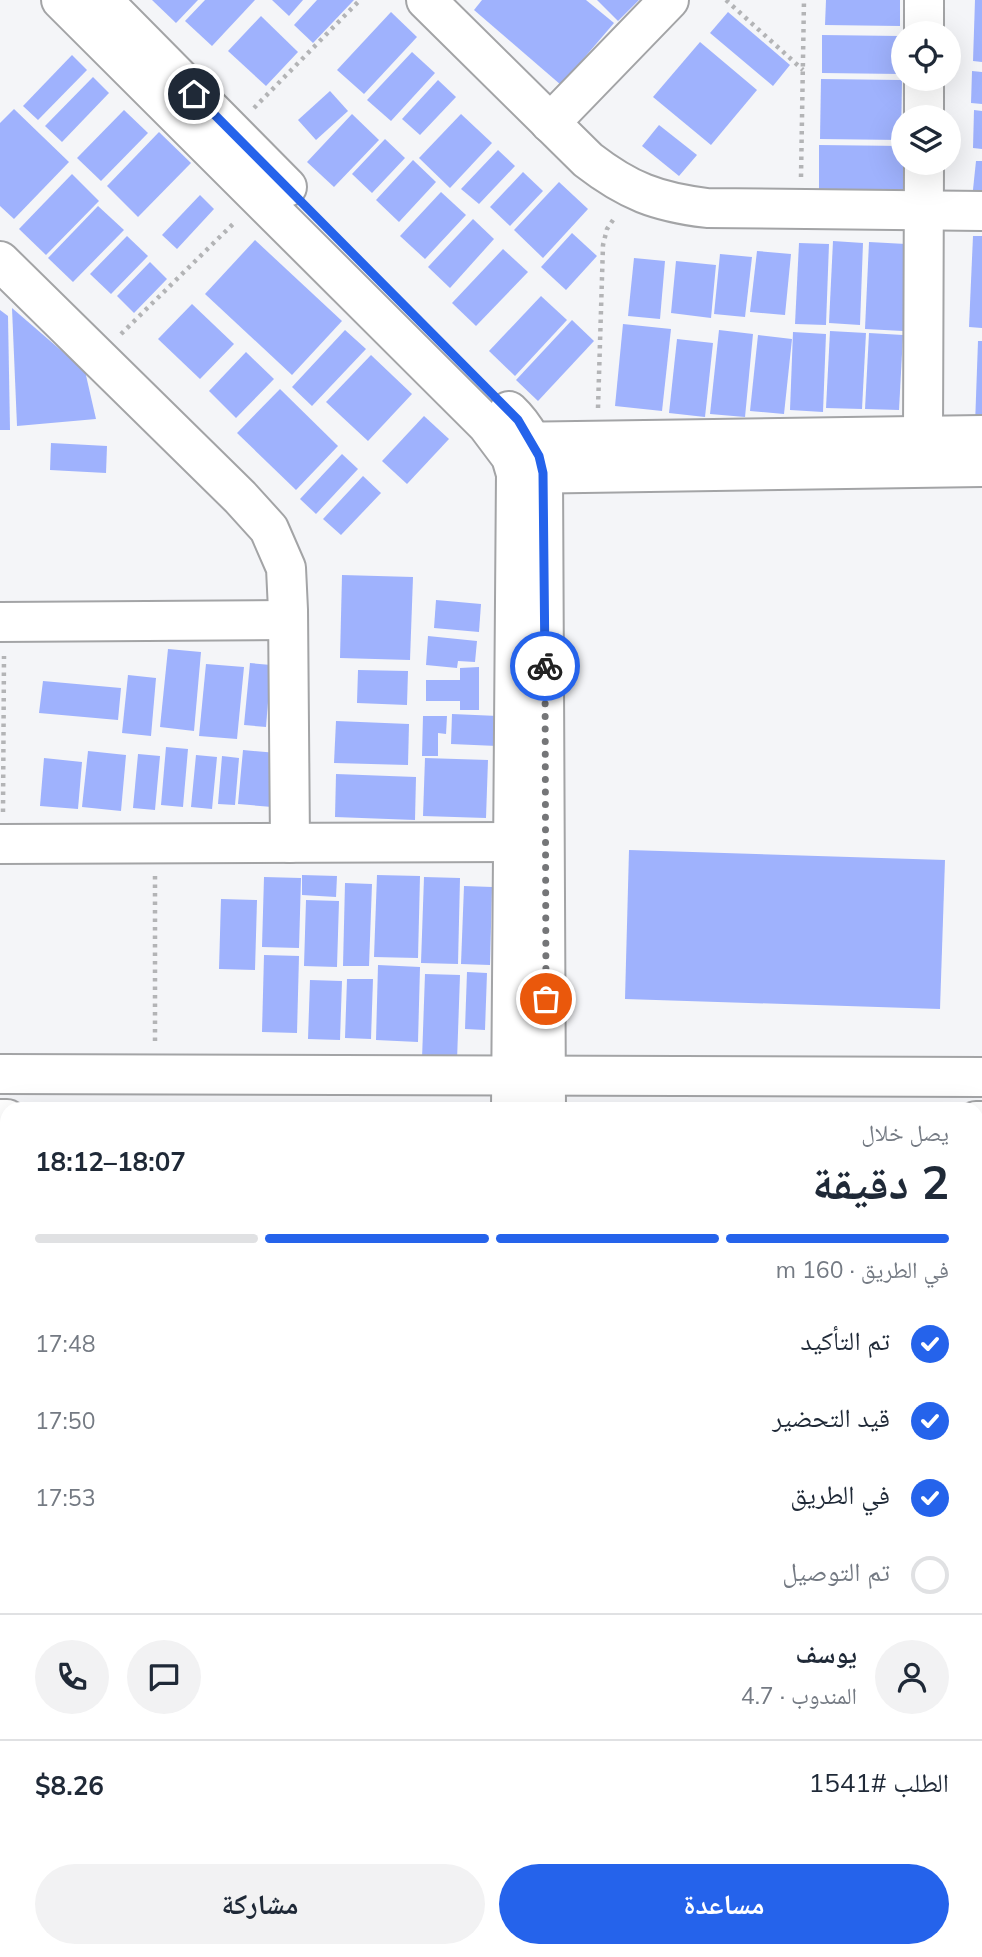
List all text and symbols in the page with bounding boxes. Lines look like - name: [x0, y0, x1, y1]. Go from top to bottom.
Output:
- map controls: [891, 21, 961, 175]
- button: locate: [891, 21, 961, 91]
- pin: [164, 64, 224, 124]
- icon: home: [175, 75, 213, 113]
- button: layers: [891, 105, 961, 175]
- courier: [510, 631, 580, 701]
- icon: bike: [526, 647, 564, 685]
- pin: [516, 969, 576, 1029]
- icon: bag: [527, 980, 565, 1018]
- text: يصل خلال: [861, 1118, 949, 1147]
- text: 18:07–18:12: [35, 1145, 186, 1178]
- text: 2 دقيقة: [812, 1153, 949, 1211]
- text: في الطريق · 160 m: [776, 1255, 949, 1284]
- text: تم التأكيد: [800, 1324, 890, 1357]
- icon: check: [911, 1325, 949, 1363]
- text: 17:48: [35, 1329, 95, 1358]
- text: قيد التحضير: [772, 1401, 890, 1434]
- icon: check: [911, 1402, 949, 1440]
- text: 17:50: [35, 1406, 95, 1435]
- text: في الطريق: [790, 1478, 890, 1511]
- icon: check: [911, 1479, 949, 1517]
- text: 17:53: [35, 1483, 95, 1512]
- text: تم التوصيل: [782, 1555, 890, 1588]
- text: يوسف: [796, 1637, 857, 1670]
- button: phone: [35, 1640, 109, 1714]
- button: chat: [127, 1640, 201, 1714]
- button: person: [875, 1640, 949, 1714]
- text: المندوب · 4.7: [741, 1681, 857, 1710]
- text: الطلب #1541: [809, 1766, 949, 1799]
- text: $8.26: [35, 1769, 104, 1802]
- button: مشاركة: [35, 1864, 485, 1944]
- button: مساعدة: [499, 1864, 949, 1944]

